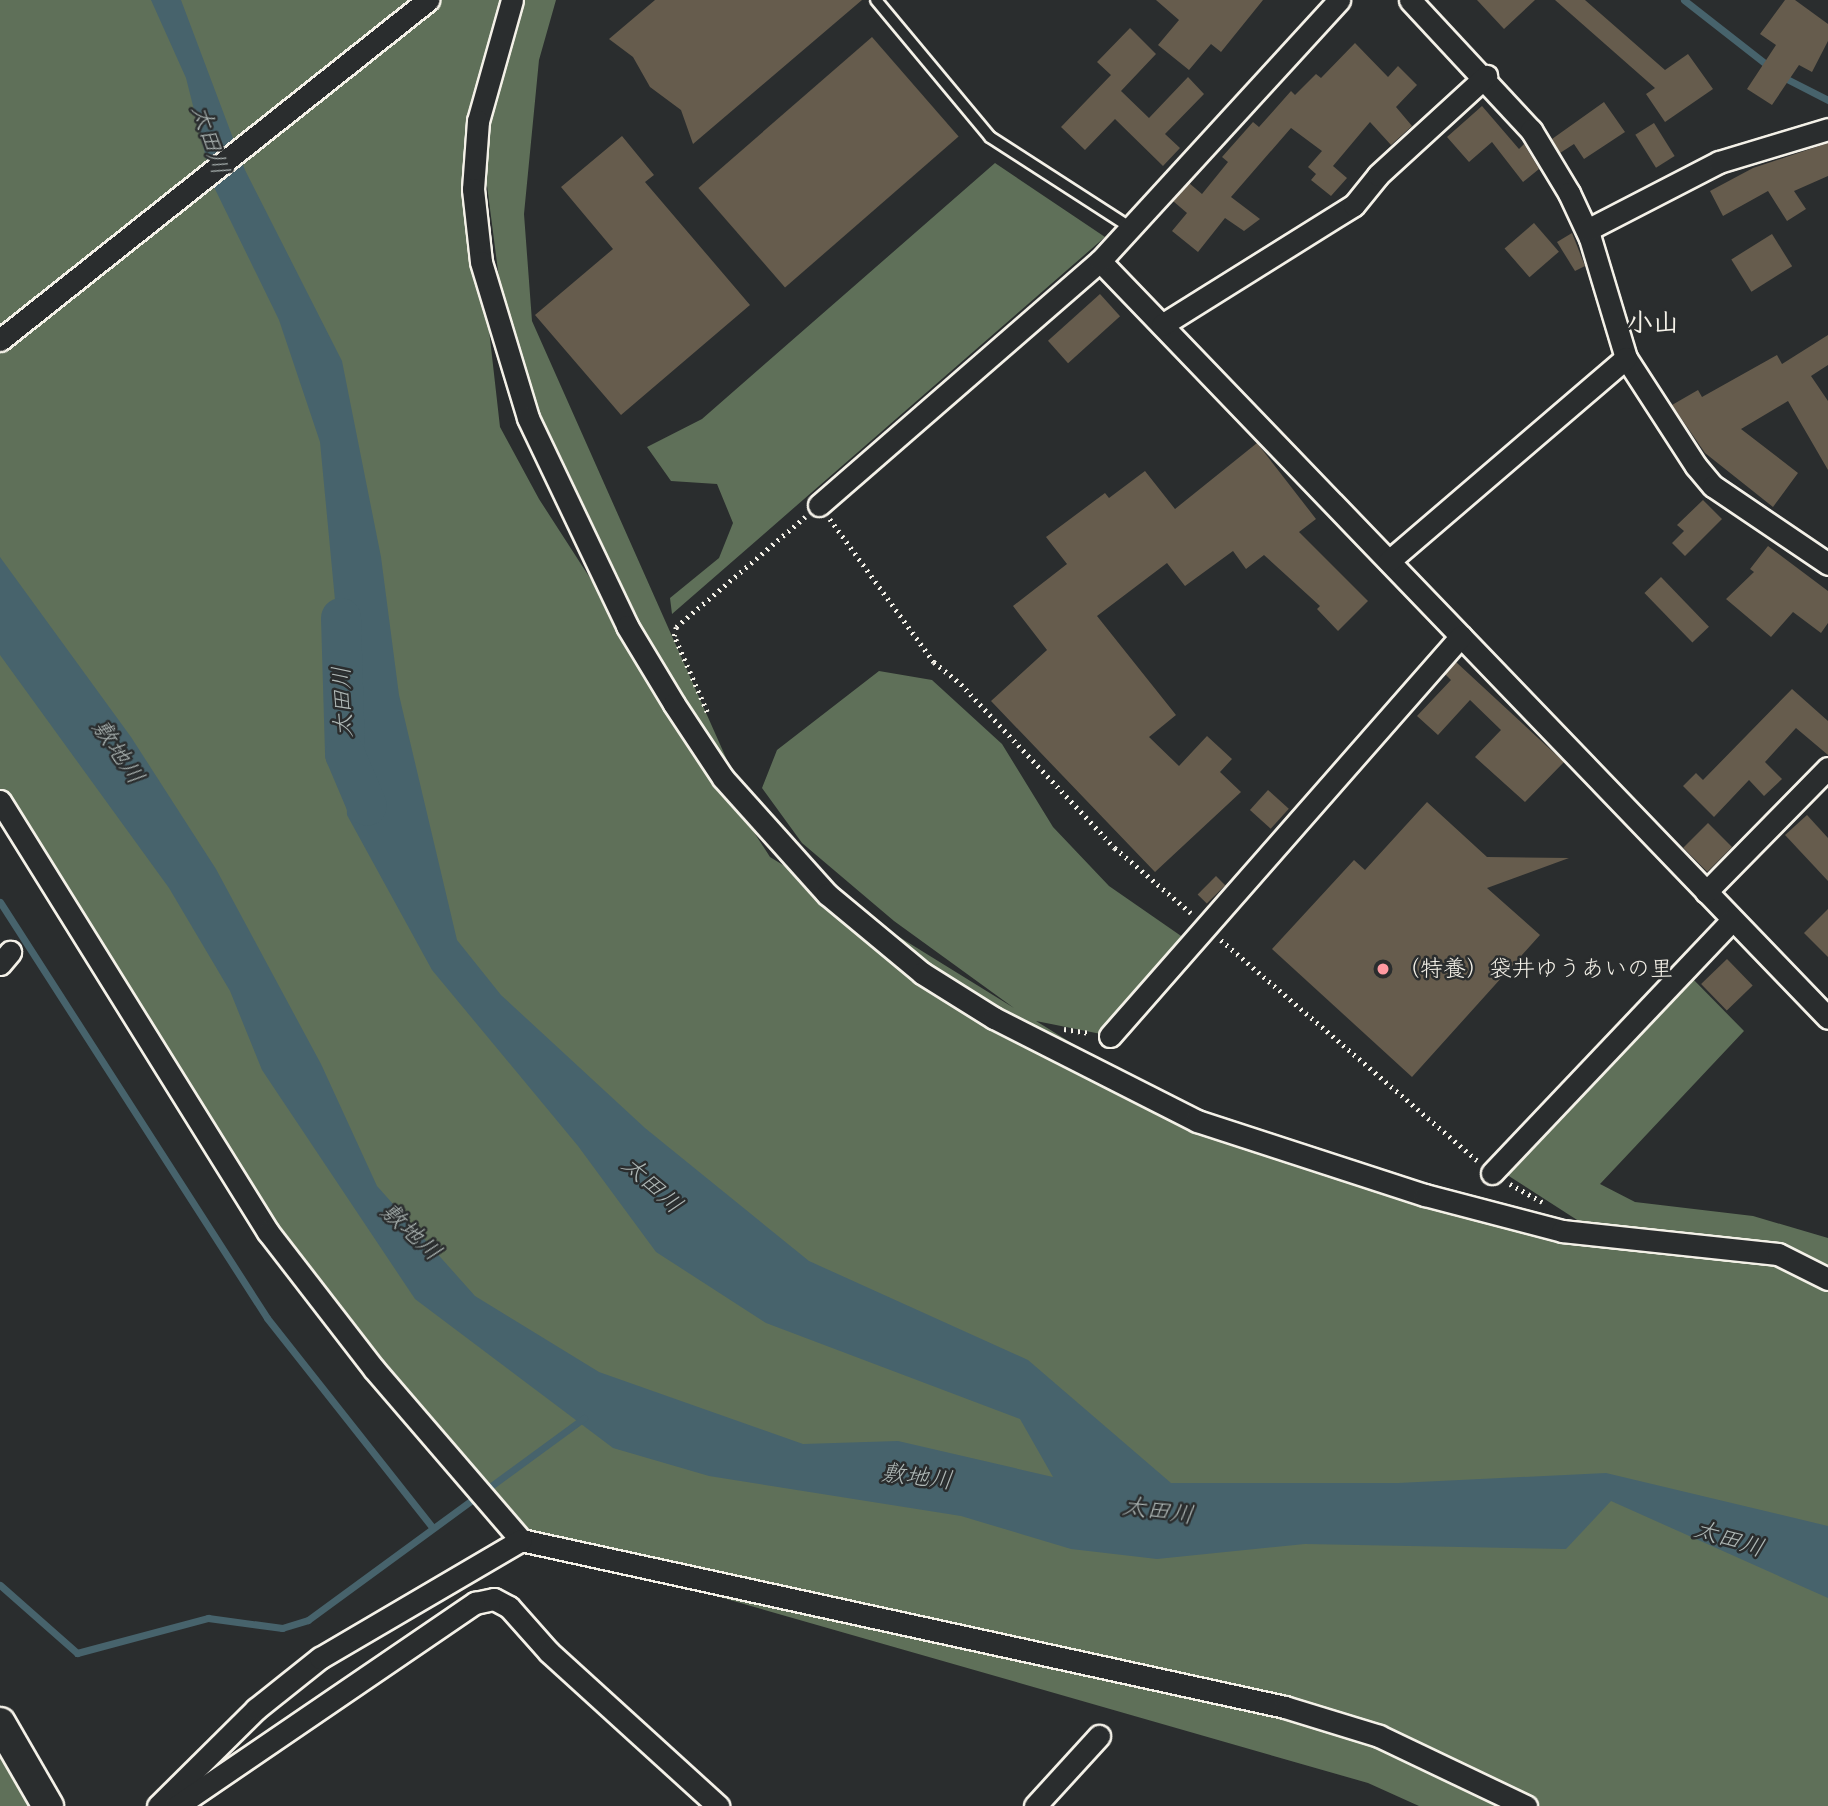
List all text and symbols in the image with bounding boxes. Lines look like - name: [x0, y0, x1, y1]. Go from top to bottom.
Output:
- water label: 太田川: [185, 101, 235, 179]
- district label: 小山: [1627, 308, 1679, 340]
- water label: 太田川: [327, 666, 359, 738]
- water label: 敷地川: [86, 714, 150, 790]
- place label: （特養）袋井ゆうあいの里: [1397, 955, 1673, 983]
- marker: （特養）袋井ゆうあいの里: [1375, 961, 1391, 977]
- water label: 太田川: [616, 1150, 688, 1220]
- water label: 敷地川: [375, 1197, 447, 1267]
- water label: 敷地川: [880, 1458, 954, 1496]
- water label: 太田川: [1120, 1492, 1196, 1530]
- water label: 太田川: [1690, 1515, 1768, 1563]

